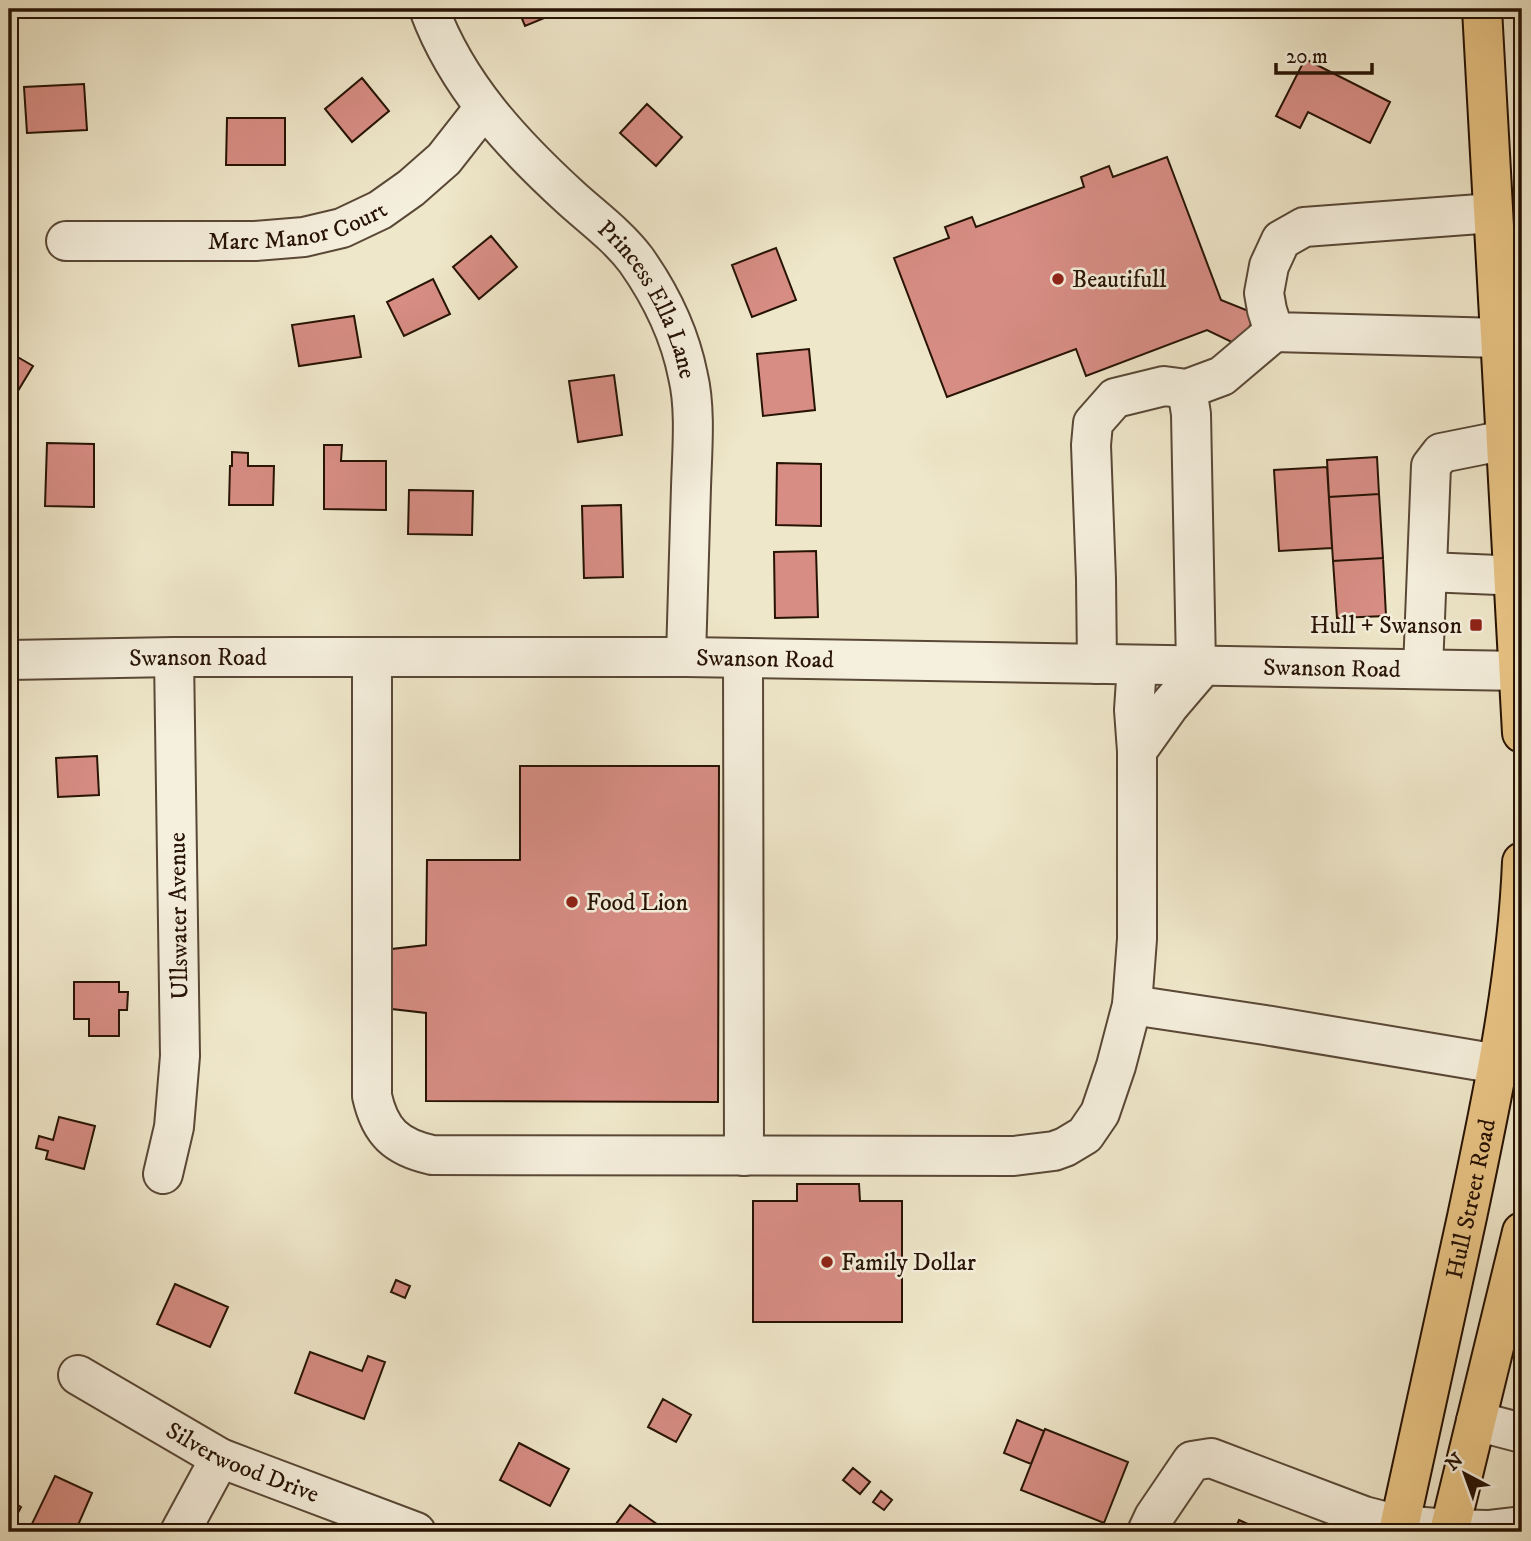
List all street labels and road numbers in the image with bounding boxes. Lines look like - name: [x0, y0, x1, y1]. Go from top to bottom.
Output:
- street label: Marc Manor Court: [208, 195, 394, 257]
- street label: Princess Ella Lane: [591, 214, 702, 381]
- street label: Swanson Road: [129, 643, 267, 674]
- street label: Swanson Road: [696, 643, 834, 675]
- street label: Swanson Road: [1263, 653, 1401, 685]
- street label: Ullswater Avenue: [163, 832, 195, 1000]
- street label: Hull Street Road: [1440, 1116, 1503, 1282]
- street label: Silverwood Drive: [160, 1416, 323, 1510]

